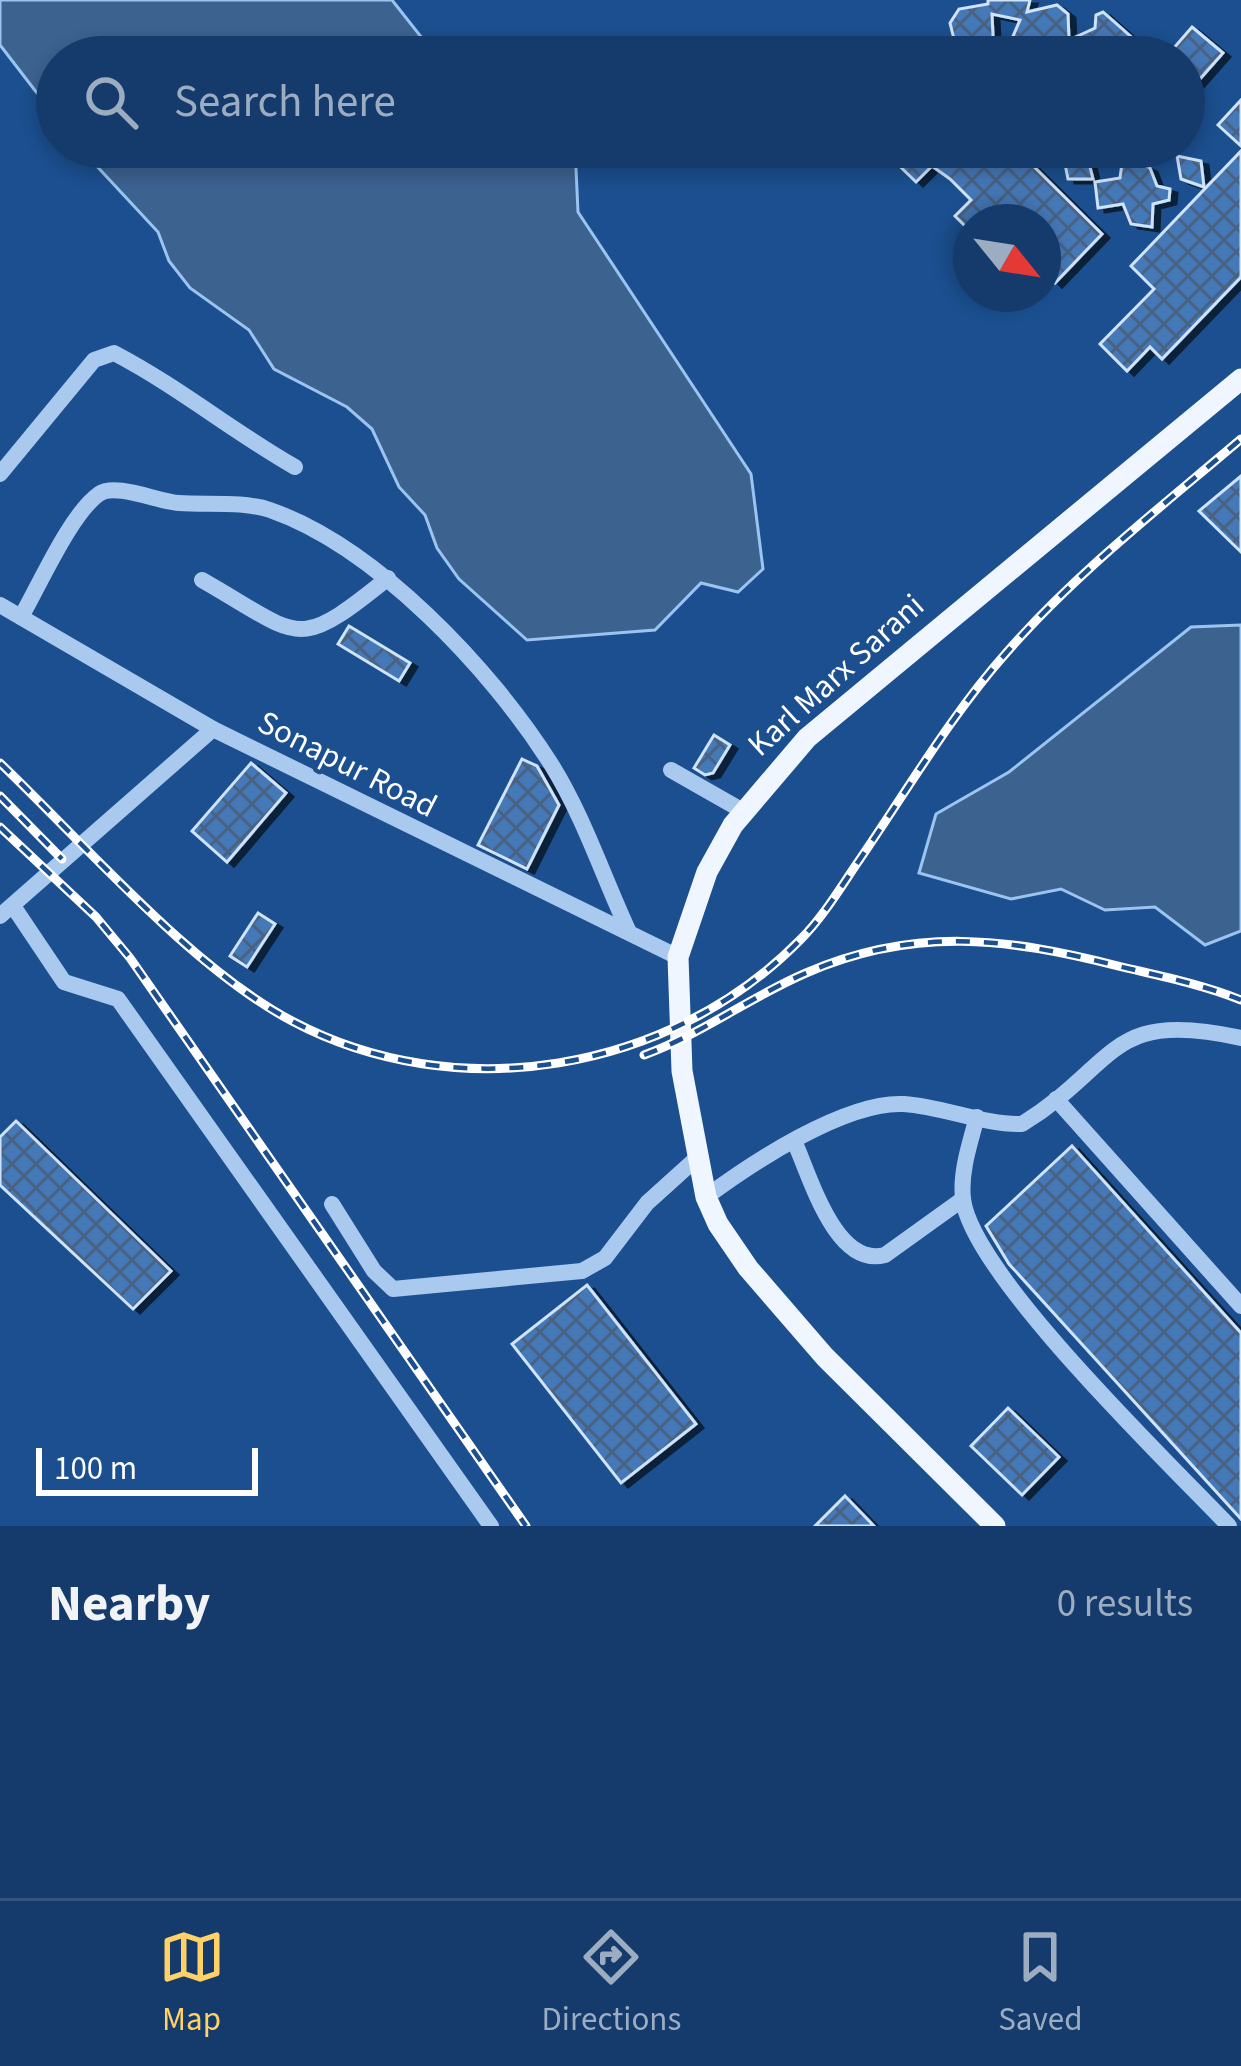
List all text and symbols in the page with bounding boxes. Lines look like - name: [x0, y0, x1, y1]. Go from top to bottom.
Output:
- search box: [36, 36, 1205, 168]
- icon: search: [78, 69, 144, 135]
- text: Search here: [174, 70, 396, 134]
- north arrow: [953, 204, 1061, 312]
- street label: Karl Marx Sarani: [737, 583, 935, 767]
- street label: Sonapur Road: [250, 699, 445, 830]
- scale bar: [36, 1442, 258, 1495]
- text: 100 m: [54, 1445, 137, 1492]
- text: Nearby: [48, 1568, 210, 1640]
- text: 0 results: [1057, 1576, 1193, 1632]
- tab: Map: [159, 1924, 225, 2043]
- tab: Directions: [542, 1924, 681, 2043]
- tab: Saved: [998, 1924, 1082, 2043]

